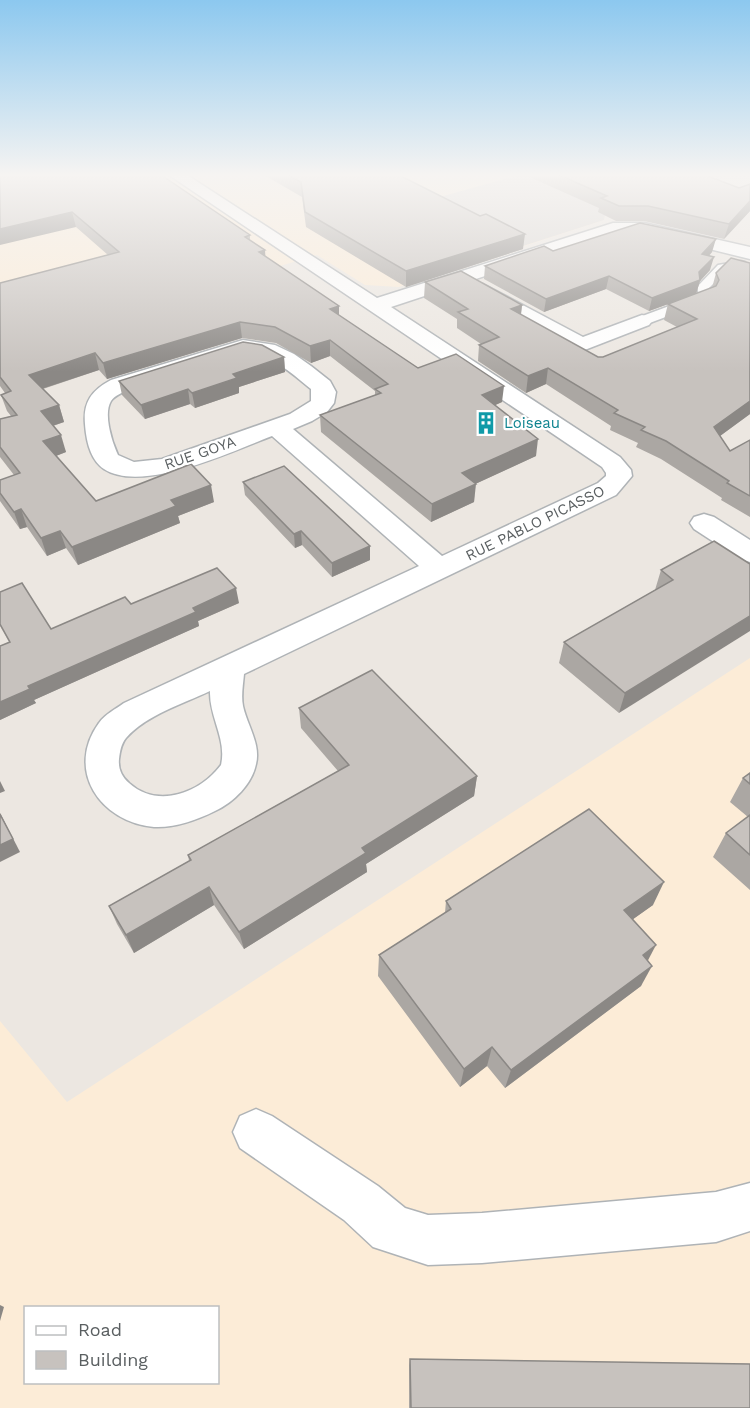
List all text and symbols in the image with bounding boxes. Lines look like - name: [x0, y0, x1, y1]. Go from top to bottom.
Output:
- building icon: Loiseau: [473, 410, 499, 436]
- place label: Loiseau: [504, 414, 560, 432]
- street label: RUE GOYA: [162, 432, 238, 474]
- street label: RUE PABLO PICASSO: [463, 481, 607, 565]
- legend: [24, 1306, 219, 1384]
- text: Road: [78, 1319, 122, 1340]
- text: Building: [78, 1349, 148, 1370]

